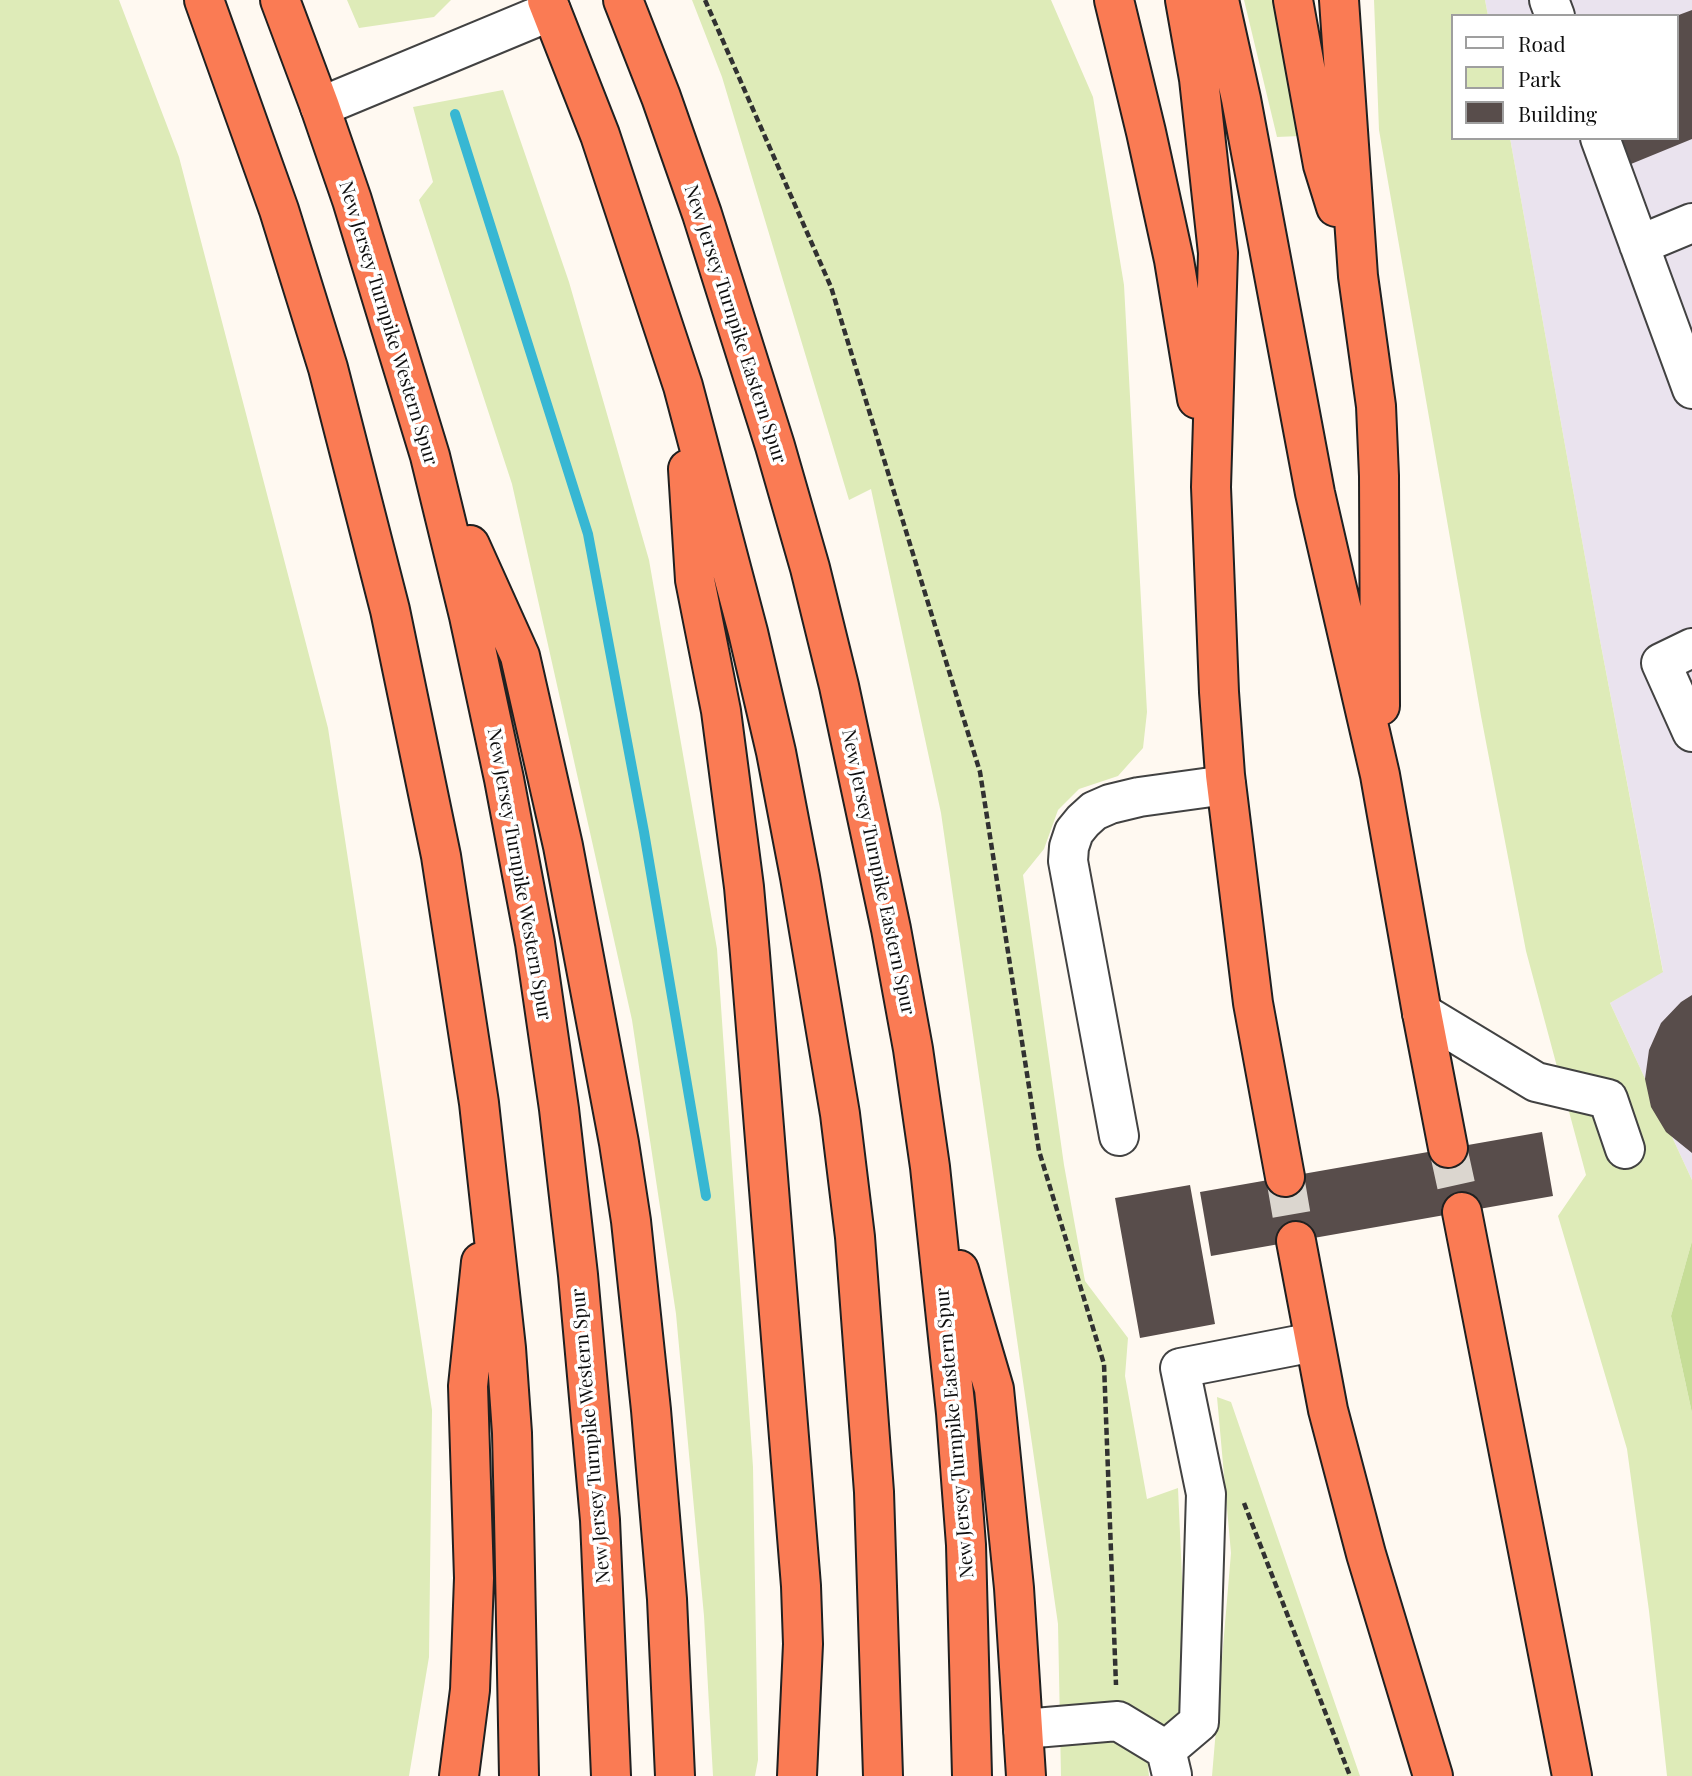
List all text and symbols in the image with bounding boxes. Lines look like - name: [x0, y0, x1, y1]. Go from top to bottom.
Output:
- legend: [1450, 14, 1678, 140]
- text: Road: [1518, 29, 1566, 57]
- text: Park: [1518, 64, 1561, 92]
- text: Building: [1518, 99, 1597, 127]
- street label: New Jersey Turnpike Western Spur: [334, 178, 442, 468]
- street label: New Jersey Turnpike Eastern Spur: [679, 182, 791, 466]
- street label: New Jersey Turnpike Western Spur: [482, 726, 556, 1022]
- street label: New Jersey Turnpike Eastern Spur: [837, 727, 919, 1017]
- street label: New Jersey Turnpike Eastern Spur: [931, 1287, 979, 1579]
- street label: New Jersey Turnpike Western Spur: [567, 1288, 615, 1584]

